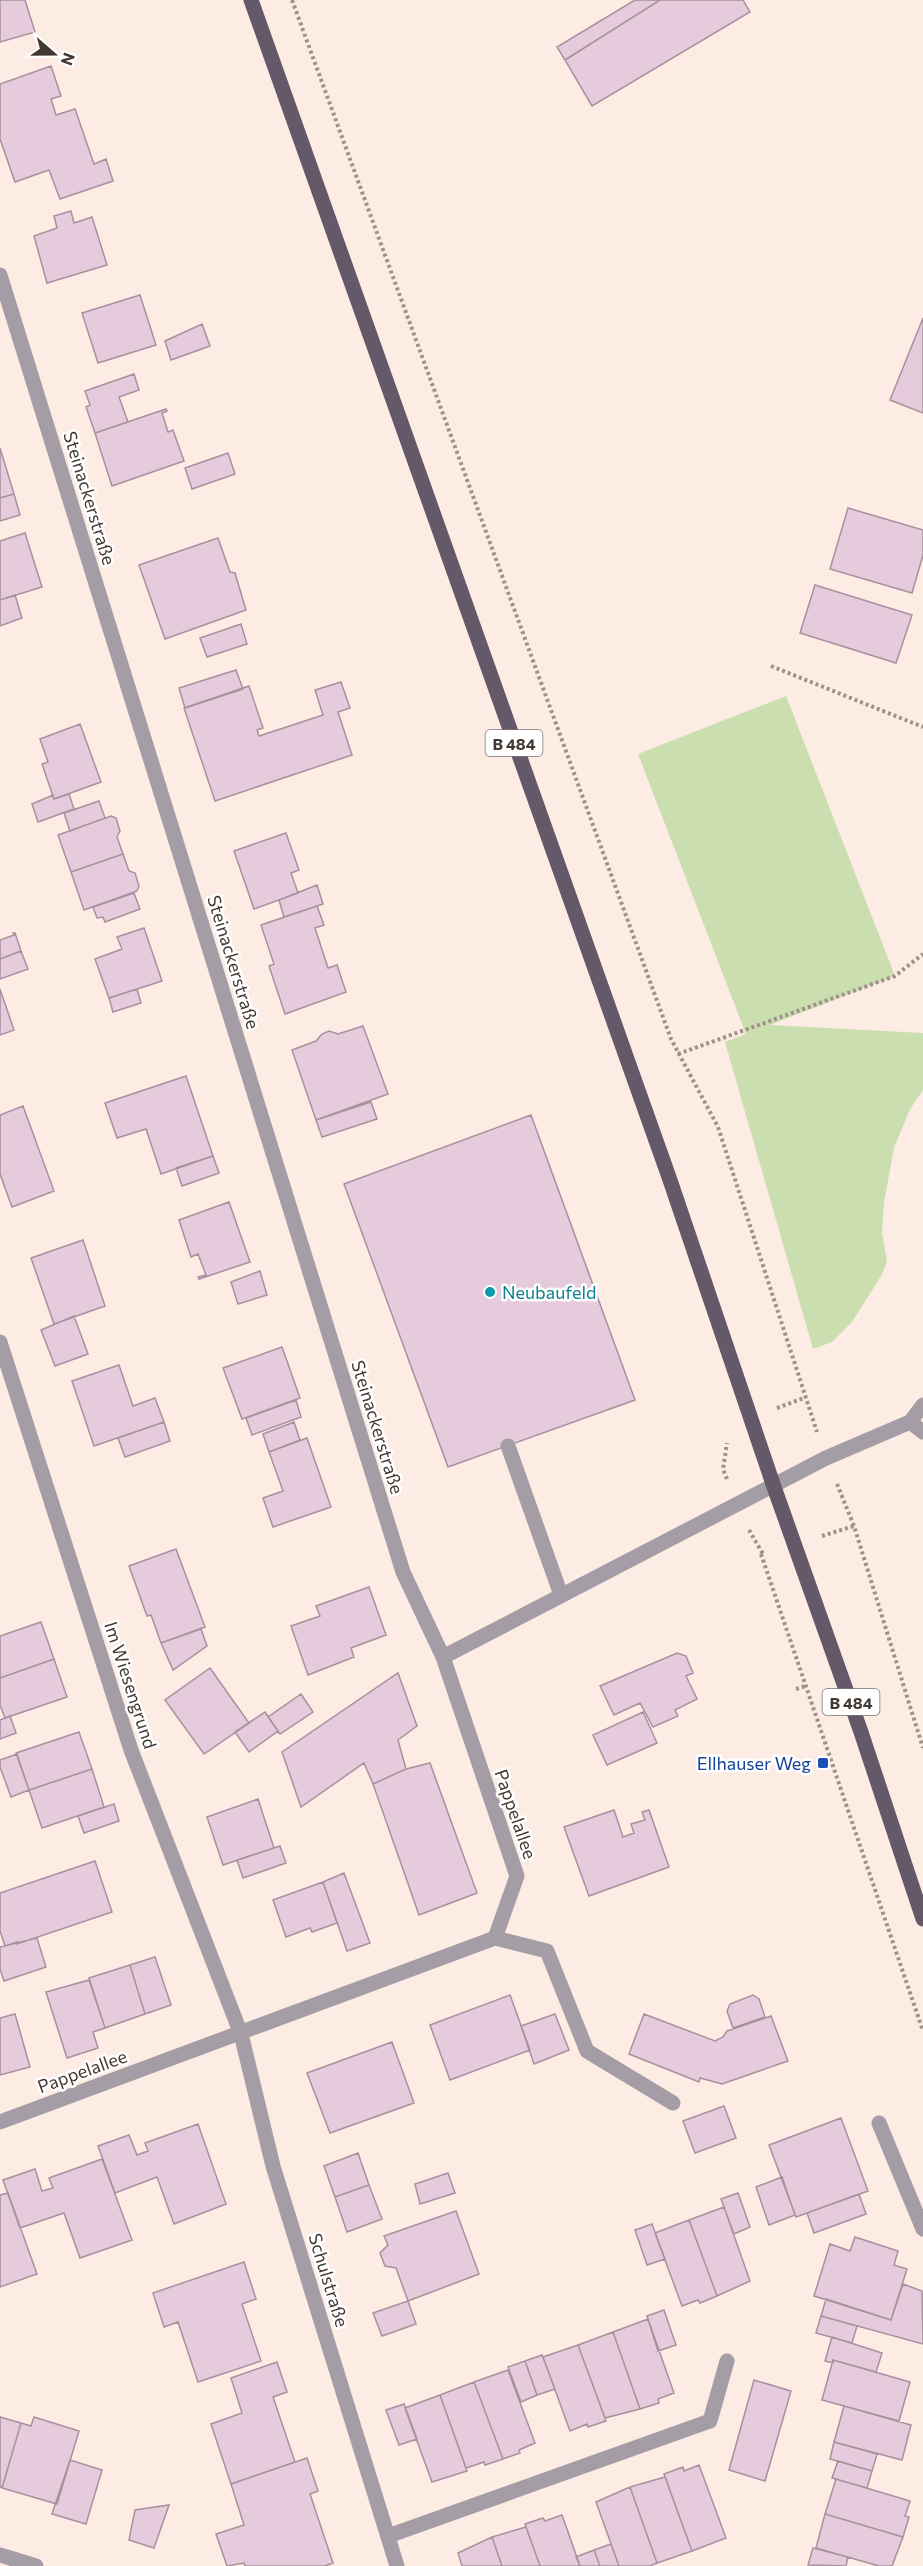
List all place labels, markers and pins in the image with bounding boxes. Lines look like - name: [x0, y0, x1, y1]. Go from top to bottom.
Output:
- place label: Neubaufeld: [502, 1281, 596, 1303]
- marker: Neubaufeld: [483, 1285, 497, 1299]
- place label: Ellhauser Weg: [697, 1752, 811, 1774]
- marker: Ellhauser Weg: [816, 1756, 830, 1770]

